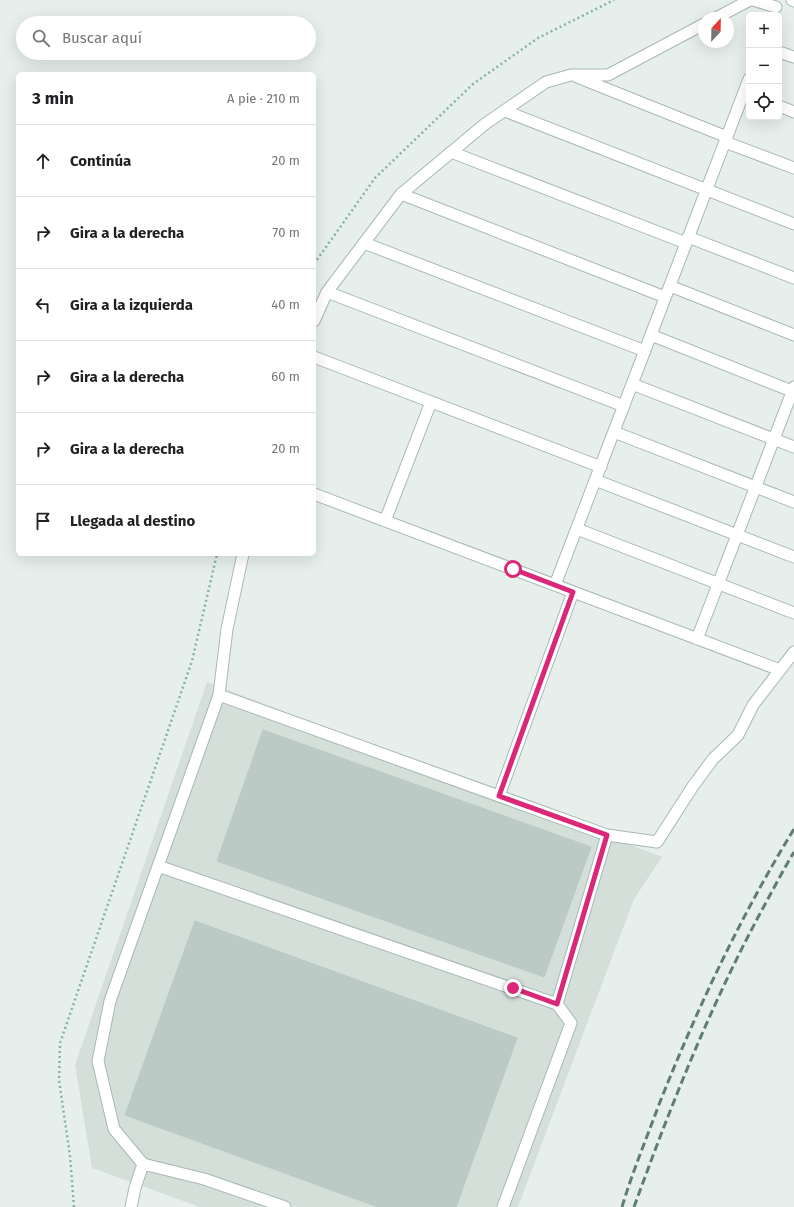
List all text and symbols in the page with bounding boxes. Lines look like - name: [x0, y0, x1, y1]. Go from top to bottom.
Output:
- north arrow: [698, 12, 734, 48]
- map controls: [746, 12, 782, 120]
- button: +: [746, 12, 782, 48]
- search box: [16, 16, 316, 60]
- icon: search: [30, 27, 52, 49]
- text: Buscar aquí: [62, 29, 142, 47]
- button: −: [746, 48, 782, 84]
- button: locate: [746, 84, 782, 120]
- text: 3 min: [32, 88, 74, 109]
- text: A pie · 210 m: [227, 91, 300, 106]
- icon: ahead: [32, 150, 54, 172]
- text: Continúa: [70, 152, 131, 170]
- text: 20 m: [272, 153, 300, 168]
- icon: right: [32, 222, 54, 244]
- text: Gira a la derecha: [70, 224, 184, 242]
- text: 70 m: [273, 225, 300, 240]
- icon: left: [32, 294, 54, 316]
- text: Gira a la izquierda: [70, 296, 193, 314]
- text: 40 m: [271, 297, 300, 312]
- icon: right: [32, 366, 54, 388]
- text: Gira a la derecha: [70, 368, 184, 386]
- text: 60 m: [271, 369, 300, 384]
- icon: right: [32, 438, 54, 460]
- text: Gira a la derecha: [70, 440, 184, 458]
- text: 20 m: [272, 441, 300, 456]
- icon: arrive: [32, 510, 54, 532]
- text: Llegada al destino: [70, 512, 195, 530]
- route start: [504, 560, 522, 578]
- route end: [504, 979, 522, 997]

